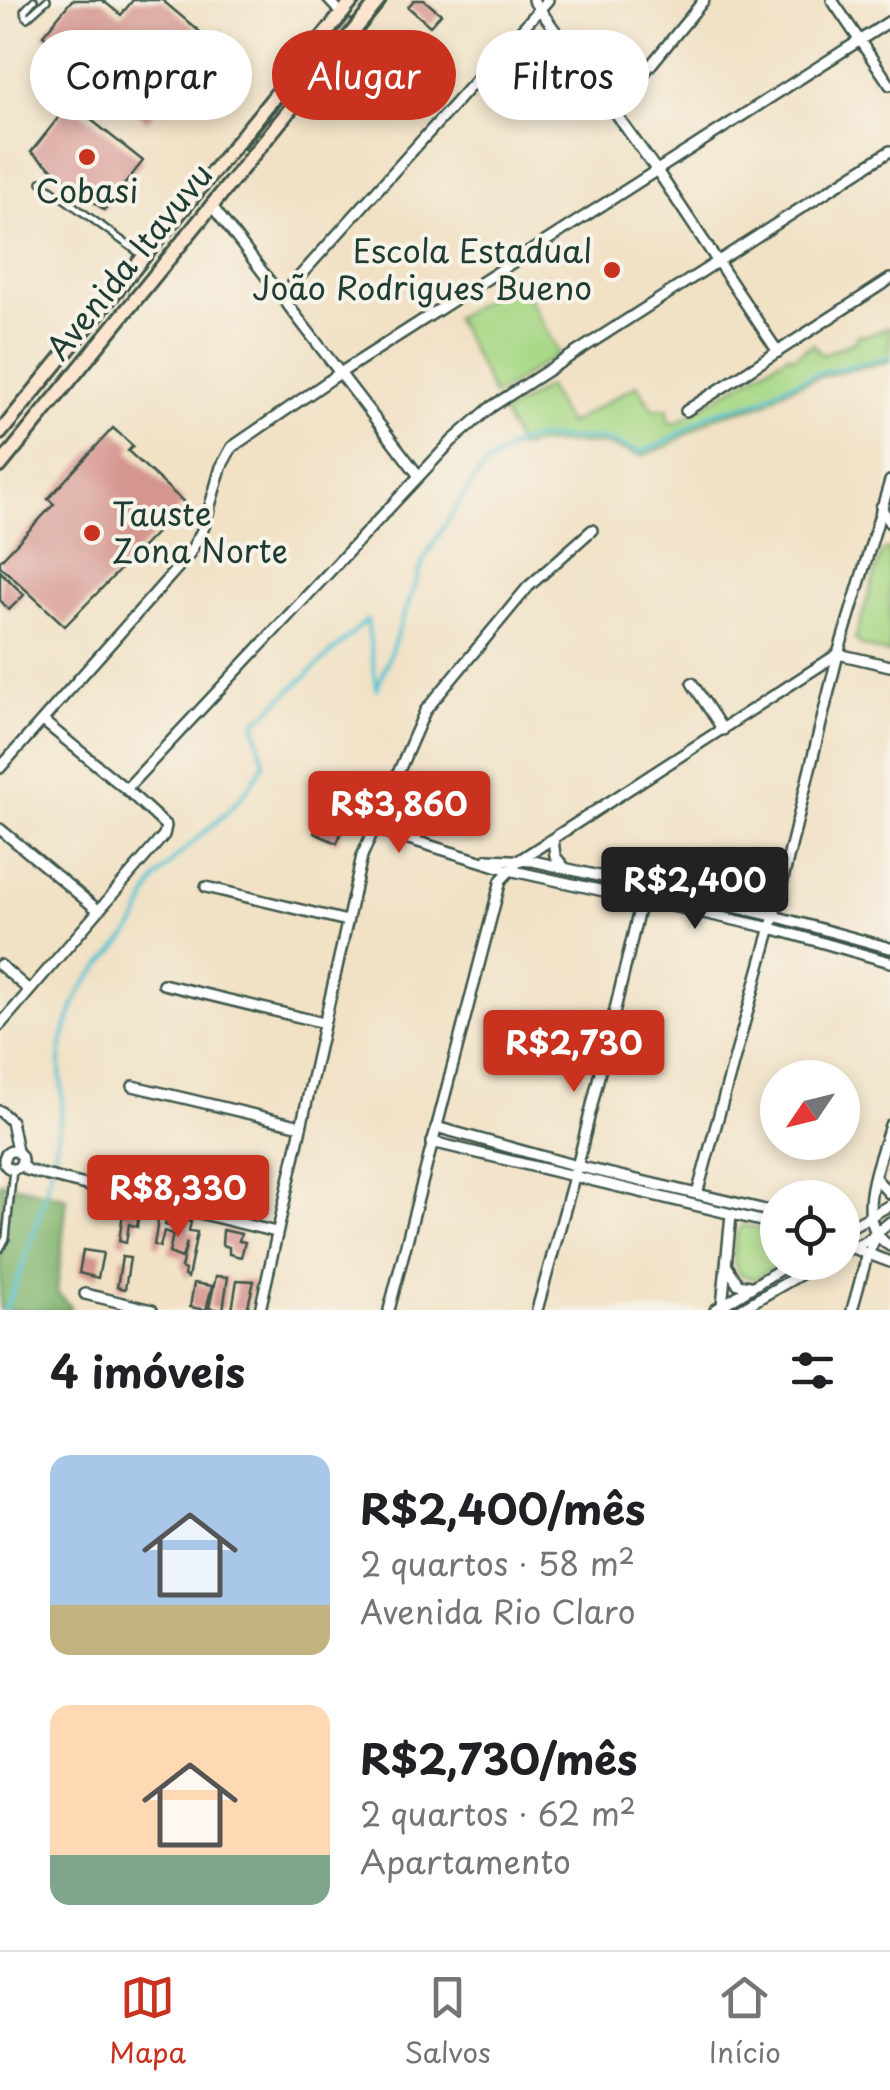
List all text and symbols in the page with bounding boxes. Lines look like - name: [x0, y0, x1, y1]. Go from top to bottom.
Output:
- chip: Comprar: [30, 30, 252, 120]
- chip: Alugar: [272, 30, 456, 120]
- chip: Filtros: [476, 30, 649, 120]
- marker: Cobasi: [76, 146, 98, 168]
- street label: Avenida Itavuvu: [34, 152, 223, 370]
- place label: Cobasi: [36, 166, 138, 214]
- place label: Escola Estadual João Rodrigues Bueno: [252, 226, 592, 311]
- marker: Escola Estadual João Rodrigues Bueno: [601, 259, 623, 281]
- place label: Tauste Zona Norte: [112, 489, 288, 574]
- marker: Tauste Zona Norte: [81, 522, 103, 544]
- pin: R$3,860: [307, 771, 491, 856]
- text: R$3,860: [330, 779, 468, 827]
- pin: R$2,400: [603, 847, 787, 932]
- text: R$2,400: [623, 855, 767, 903]
- pin: R$2,730: [482, 1010, 666, 1095]
- text: R$2,730: [505, 1018, 643, 1066]
- north arrow: [760, 1060, 860, 1160]
- map controls: [760, 1060, 860, 1280]
- pin: R$8,330: [86, 1155, 270, 1240]
- text: R$8,330: [109, 1163, 247, 1211]
- button: locate: [760, 1180, 860, 1280]
- text: 4 imóveis: [50, 1339, 245, 1402]
- icon: filters: [785, 1343, 840, 1398]
- text: R$2,400/mês: [360, 1476, 646, 1539]
- icon: home: [130, 1495, 250, 1615]
- text: 2 quartos · 58 m²: [360, 1539, 635, 1587]
- text: Avenida Rio Claro: [360, 1587, 635, 1635]
- text: R$2,730/mês: [360, 1726, 638, 1789]
- icon: home: [130, 1745, 250, 1865]
- text: 2 quartos · 62 m²: [360, 1789, 636, 1837]
- text: Apartamento: [360, 1837, 571, 1885]
- tab: Mapa: [109, 1970, 186, 2073]
- tab: Salvos: [404, 1970, 491, 2073]
- tab: Início: [709, 1970, 781, 2073]

